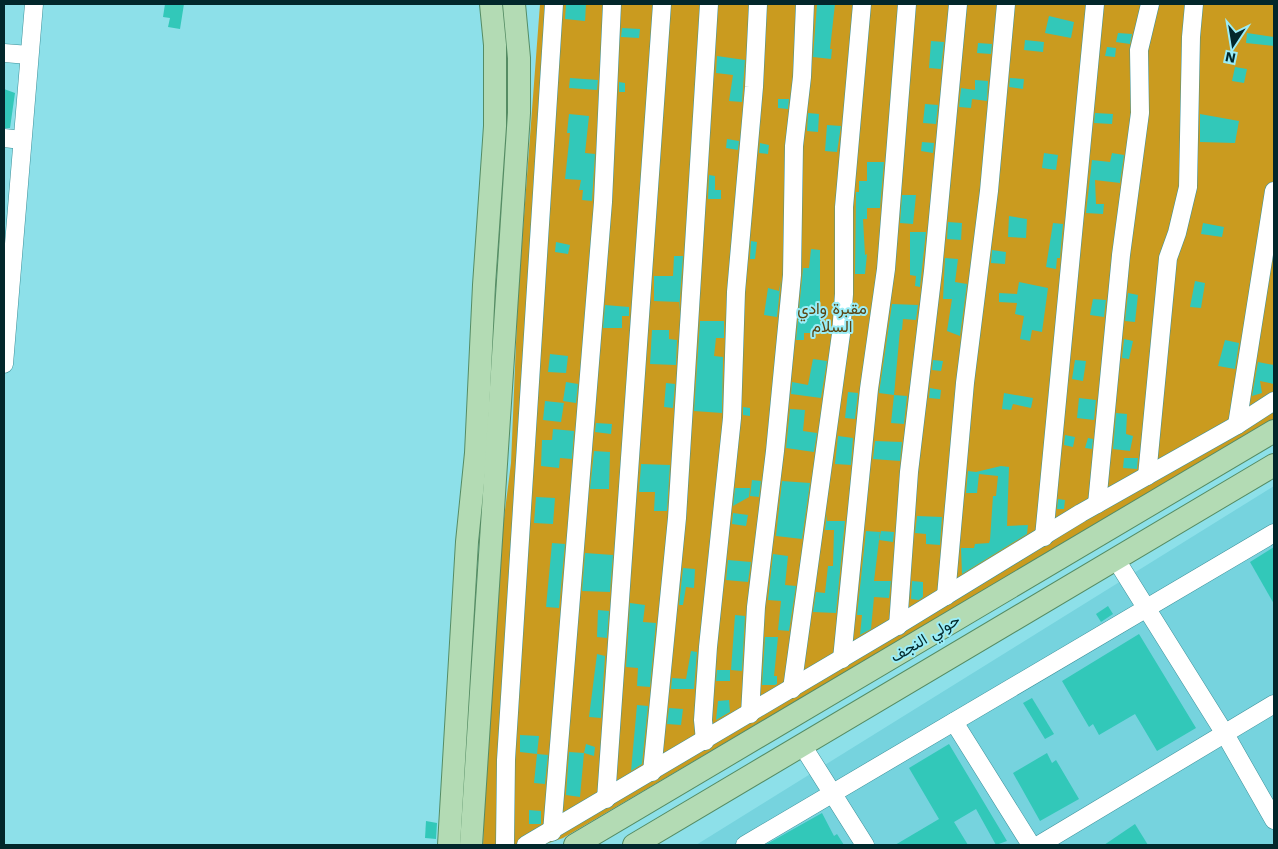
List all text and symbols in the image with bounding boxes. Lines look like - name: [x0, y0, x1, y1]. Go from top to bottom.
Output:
- north arrow: [1208, 20, 1258, 70]
- text: N: [1224, 49, 1237, 67]
- park label: مقبرة وادي السلام: [797, 299, 867, 337]
- street label: حولي النجف: [887, 610, 966, 670]

